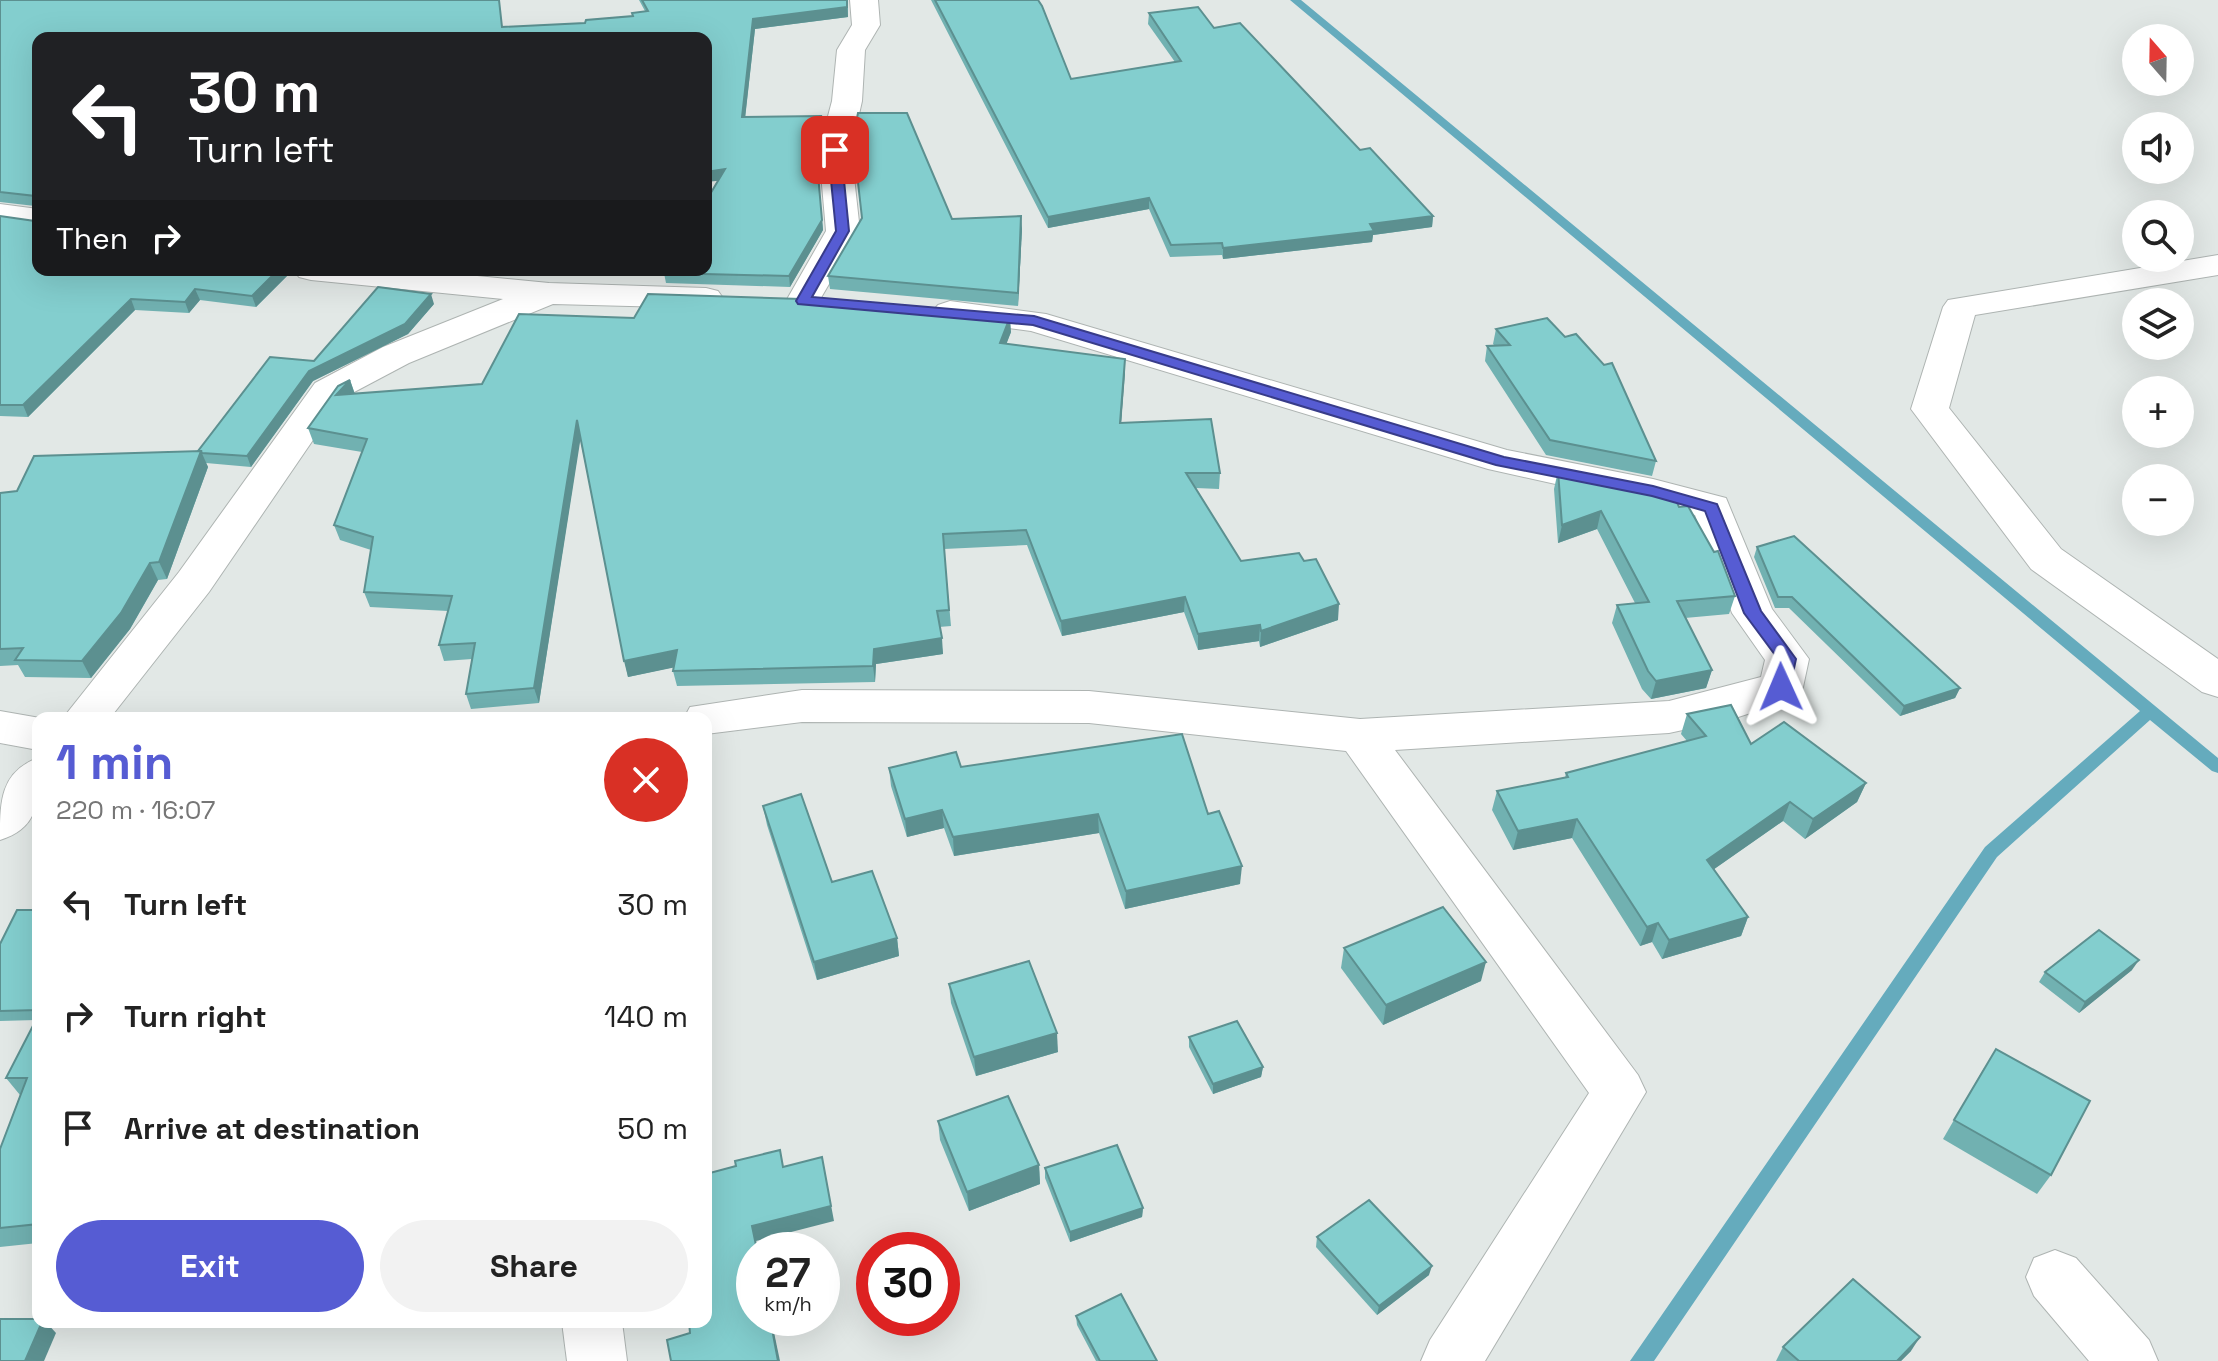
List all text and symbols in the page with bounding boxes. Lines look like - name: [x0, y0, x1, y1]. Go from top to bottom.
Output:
- north arrow: [2122, 24, 2194, 96]
- map controls: [2122, 24, 2194, 536]
- text: 30 m: [188, 57, 320, 128]
- icon: left: [56, 64, 160, 168]
- button: sound: [2122, 112, 2194, 184]
- pin: [801, 116, 869, 184]
- text: Turn left: [188, 127, 335, 173]
- icon: arrive: [813, 128, 857, 172]
- button: search: [2122, 200, 2194, 272]
- icon: right: [144, 216, 188, 260]
- text: Then: [56, 219, 128, 258]
- button: layers: [2122, 288, 2194, 360]
- button: +: [2122, 376, 2194, 448]
- button: −: [2122, 464, 2194, 536]
- position arrow: [1739, 645, 1823, 729]
- text: 1 min: [56, 732, 173, 793]
- button: close: [604, 738, 688, 822]
- text: 220 m · 16:07: [56, 793, 216, 827]
- icon: left: [56, 882, 100, 926]
- text: Turn left: [124, 885, 247, 924]
- text: 30 m: [617, 885, 688, 924]
- icon: right: [56, 994, 100, 1038]
- text: Turn right: [124, 997, 267, 1036]
- text: 140 m: [604, 997, 688, 1036]
- icon: arrive: [56, 1106, 100, 1150]
- text: Arrive at destination: [124, 1109, 420, 1148]
- text: 50 m: [617, 1109, 688, 1148]
- button: Exit: [56, 1220, 364, 1312]
- button: Share: [380, 1220, 688, 1312]
- speed limit sign: 30: [856, 1232, 960, 1336]
- text: 27: [765, 1248, 811, 1299]
- text: km/h: [764, 1291, 812, 1317]

